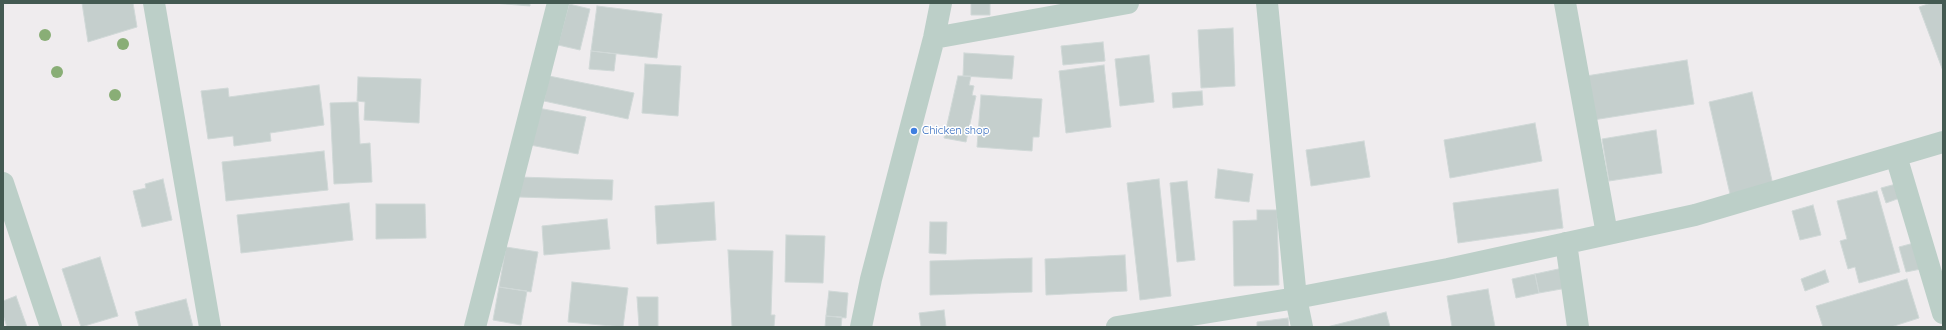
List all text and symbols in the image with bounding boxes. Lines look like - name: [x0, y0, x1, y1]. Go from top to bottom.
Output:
- place label: Chicken shop: [922, 124, 989, 138]
- marker: Chicken shop: [909, 126, 919, 136]

